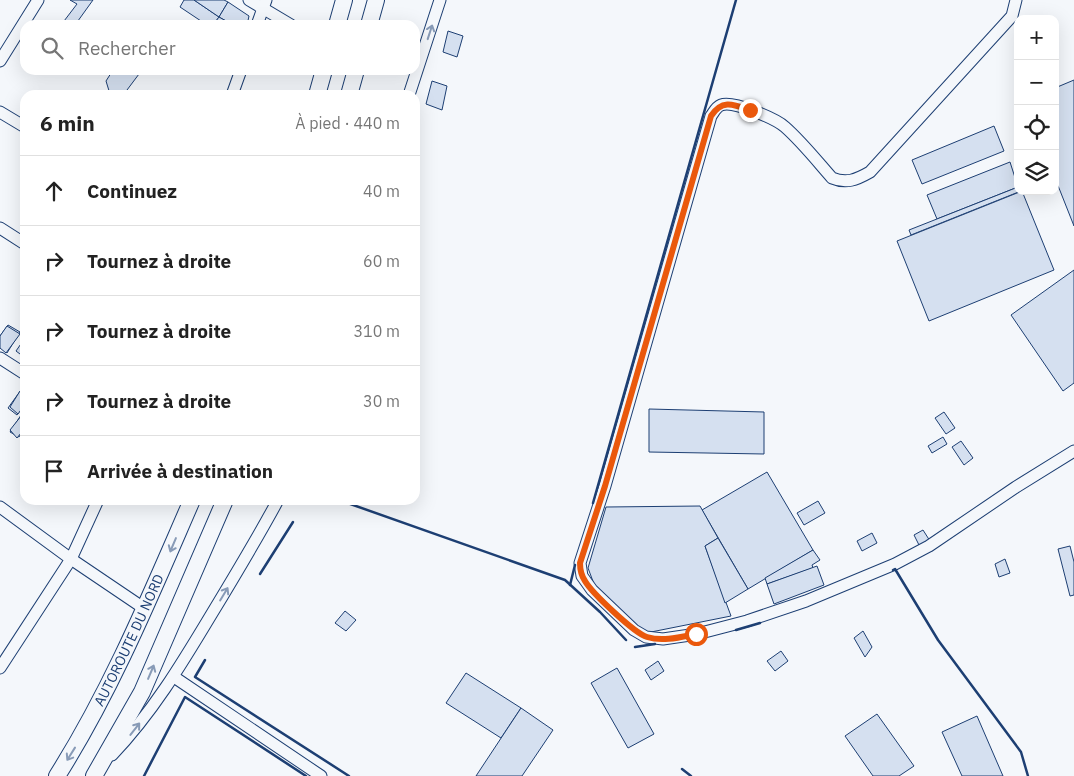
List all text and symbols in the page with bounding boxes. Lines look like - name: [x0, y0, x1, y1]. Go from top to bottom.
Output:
- map controls: [1014, 15, 1059, 195]
- button: +: [1014, 15, 1059, 60]
- search box: [20, 20, 420, 75]
- one-way arrow: [426, 25, 435, 40]
- icon: search: [38, 34, 66, 62]
- text: Rechercher: [78, 36, 176, 60]
- button: −: [1014, 60, 1059, 105]
- route end: [739, 99, 762, 122]
- button: locate: [1014, 105, 1059, 150]
- text: 6 min: [40, 109, 95, 137]
- text: À pied · 440 m: [295, 113, 400, 133]
- button: layers: [1014, 150, 1059, 195]
- icon: ahead: [40, 177, 68, 205]
- text: Continuez: [87, 179, 177, 203]
- text: 40 m: [363, 181, 400, 201]
- icon: right: [40, 247, 68, 275]
- text: Tournez à droite: [87, 249, 231, 273]
- text: 60 m: [363, 251, 400, 271]
- icon: right: [40, 317, 68, 345]
- text: Tournez à droite: [87, 319, 231, 343]
- text: 310 m: [353, 321, 400, 341]
- icon: right: [40, 387, 68, 415]
- text: Tournez à droite: [87, 389, 231, 413]
- text: 30 m: [363, 391, 400, 411]
- icon: arrive: [40, 457, 68, 485]
- text: Arrivée à destination: [87, 459, 273, 483]
- one-way arrow: [167, 537, 177, 552]
- street label: AUTOROUTE DU NORD: [90, 571, 168, 709]
- one-way arrow: [220, 587, 230, 601]
- route start: [685, 623, 708, 646]
- one-way arrow: [146, 665, 156, 680]
- one-way arrow: [129, 723, 140, 736]
- one-way arrow: [66, 746, 76, 760]

